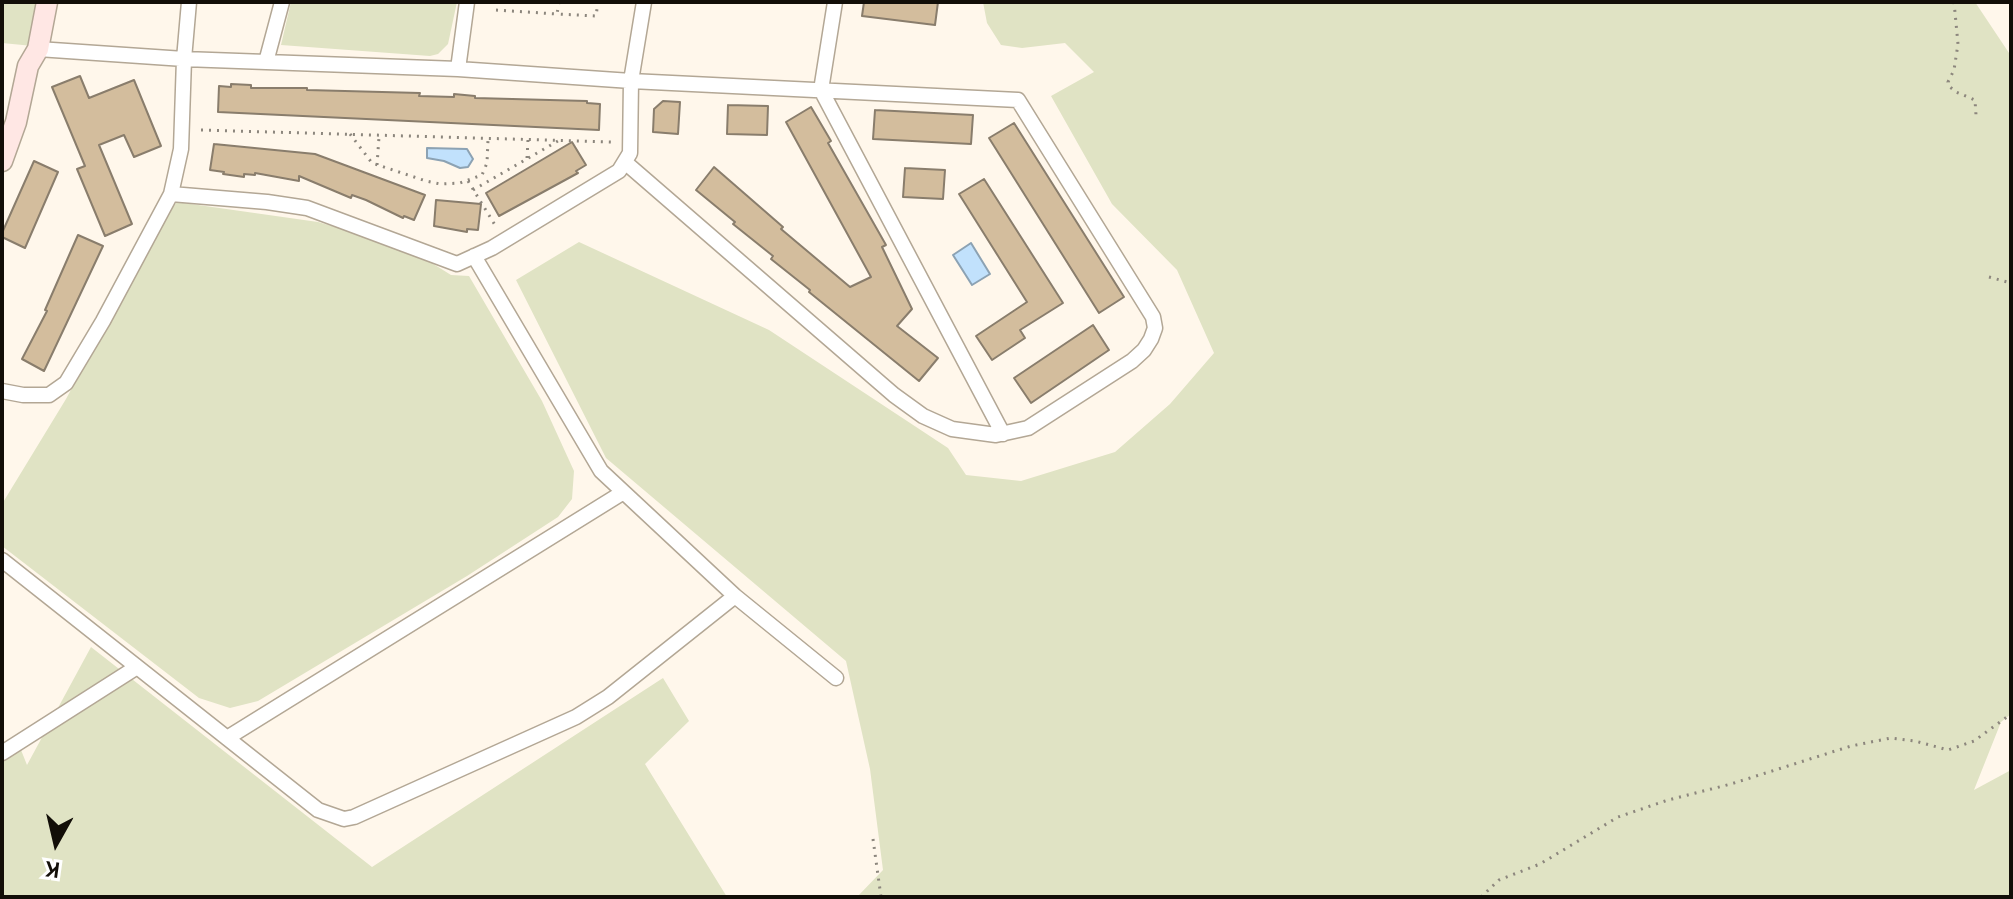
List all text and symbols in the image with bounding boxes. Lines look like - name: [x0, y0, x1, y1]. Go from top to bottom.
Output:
- north arrow: [16, 803, 96, 883]
- text: K: [43, 853, 62, 882]

